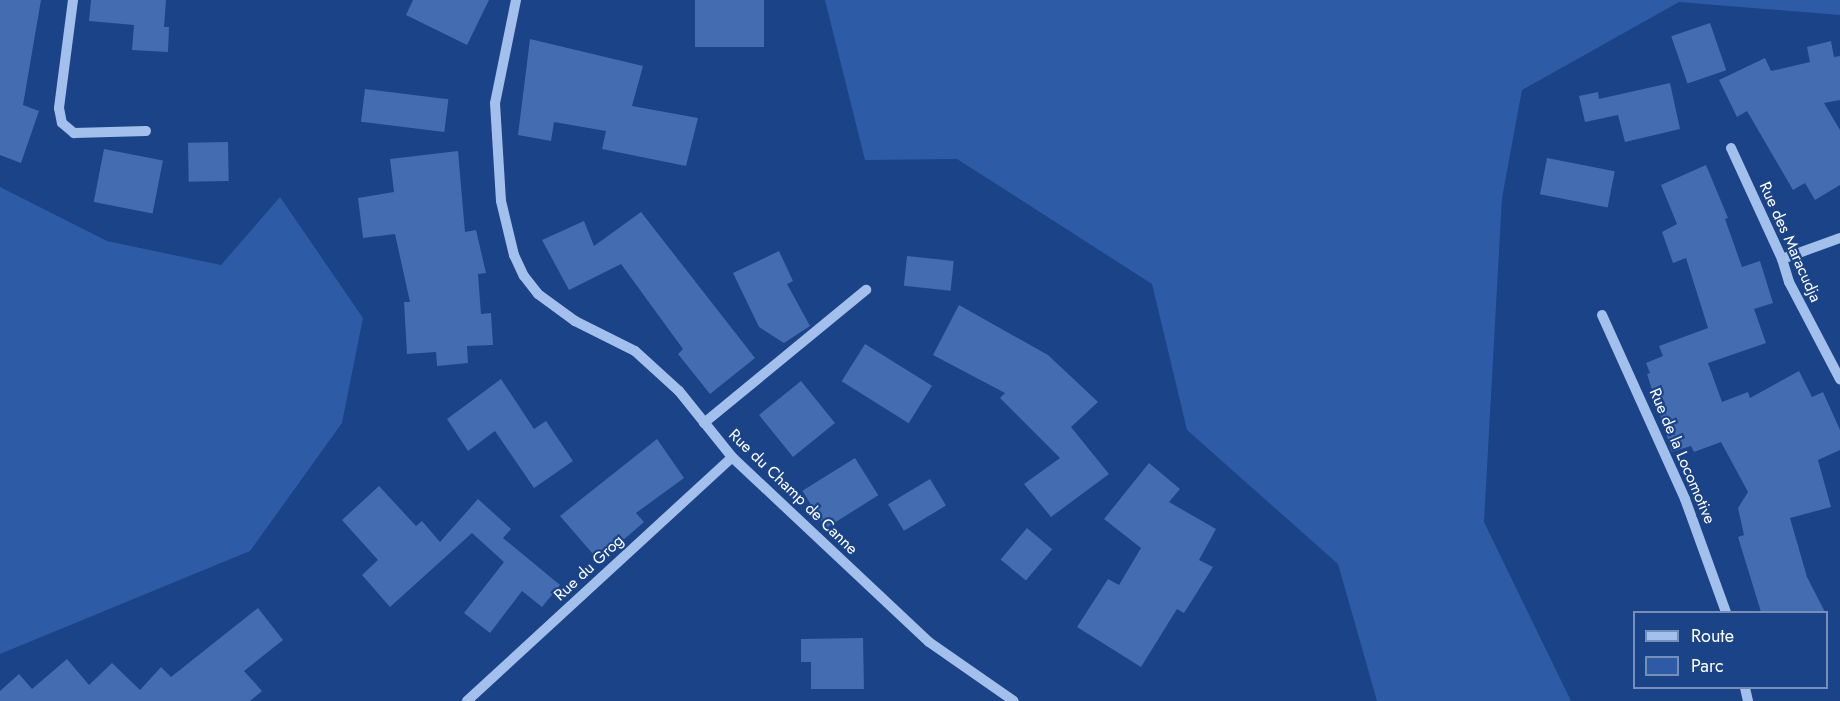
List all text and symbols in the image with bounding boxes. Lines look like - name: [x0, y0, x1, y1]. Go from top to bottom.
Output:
- street label: Rue des Maracudja: [1755, 179, 1825, 305]
- street label: Rue de la Locomotive: [1645, 385, 1719, 527]
- street label: Rue du Champ de Canne: [724, 425, 862, 559]
- street label: Rue du Grog: [550, 531, 628, 605]
- legend: [1633, 611, 1828, 689]
- text: Route: [1691, 623, 1734, 649]
- text: Parc: [1691, 653, 1724, 679]

